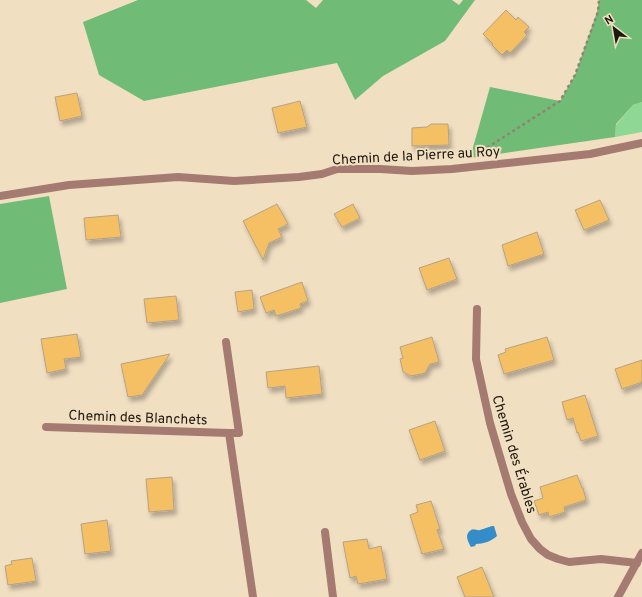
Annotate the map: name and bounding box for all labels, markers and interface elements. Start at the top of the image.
north arrow [594,8,634,48]
text: N [602,12,616,28]
street label: Chemin de la Pierre au Roy [332,144,501,169]
street label: Chemin des Érables [487,393,541,516]
street label: Chemin des Blanchets [68,408,208,429]

